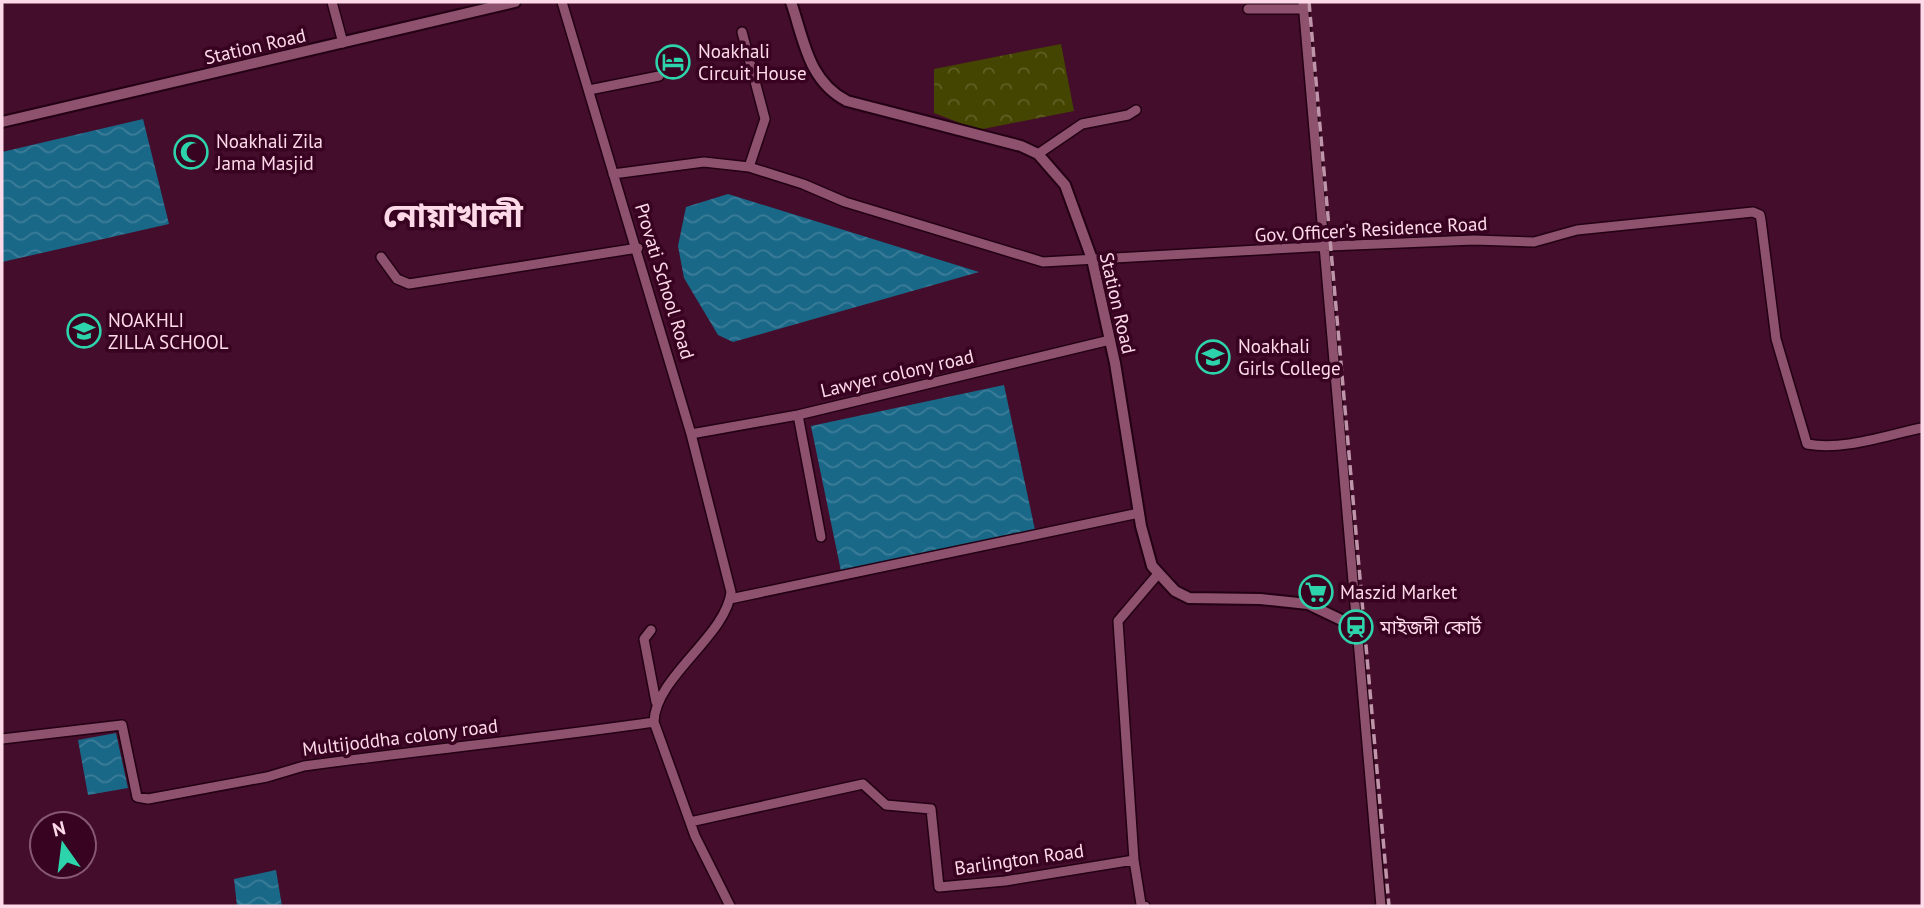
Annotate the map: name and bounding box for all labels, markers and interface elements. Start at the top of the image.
street label: Station Road [202,23,308,69]
place label: Noakhali Circuit House [698,39,807,85]
hotel icon: Noakhali Circuit House [654,43,692,81]
place label: Noakhali Zila Jama Masjid [215,129,323,175]
mosque icon: Noakhali Zila Jama Masjid [172,133,210,171]
district label: নোয়াখালী [383,193,524,236]
street label: Provati School Road [630,200,700,362]
street label: Gov. Officer's Residence Road [1254,211,1488,247]
street label: Station Road [1095,250,1141,356]
place label: NOAKHLI ZILLA SCHOOL [108,308,229,354]
school or university icon: NOAKHLI ZILLA SCHOOL [65,312,103,350]
place label: Noakhali Girls College [1238,334,1341,380]
school or university icon: Noakhali Girls College [1194,338,1232,376]
street label: Lawyer colony road [818,344,976,402]
supermarket icon: Maszid Market [1297,573,1335,611]
place label: Maszid Market [1340,580,1458,604]
station icon: মাইজদী কোর্ট [1337,608,1375,646]
place label: মাইজদী কোর্ট [1379,615,1482,639]
street label: Multijoddha colony road [301,713,499,761]
north arrow [28,810,98,880]
text: N [50,815,68,842]
street label: Barlington Road [953,838,1085,880]

